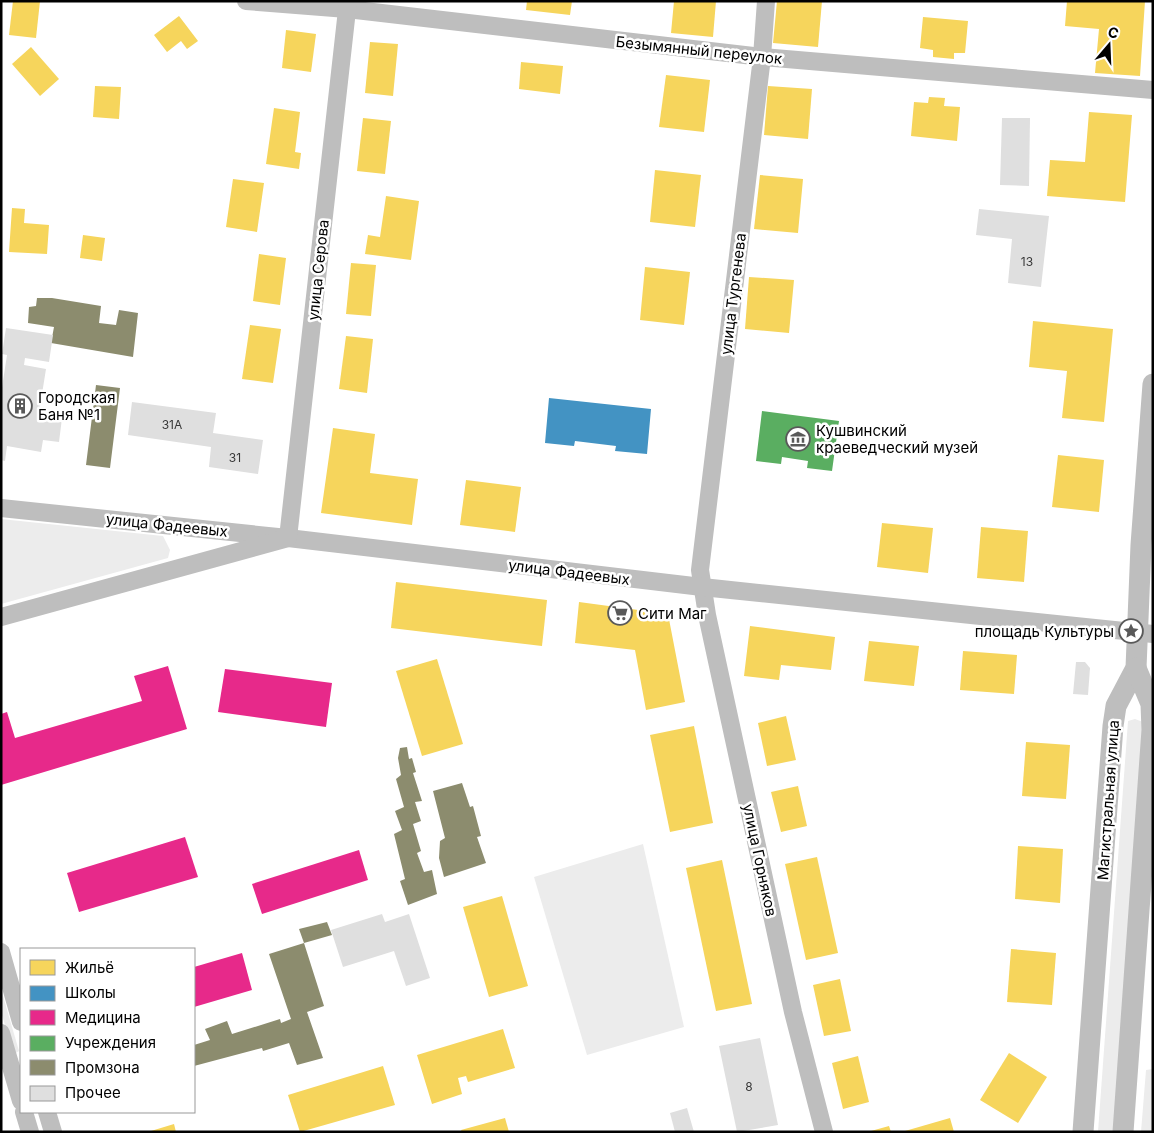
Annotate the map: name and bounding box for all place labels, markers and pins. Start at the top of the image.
place label: Городская Баня №1 [38,388,116,424]
building icon: Городская Баня №1 [7,393,33,419]
place label: Кушвинский краеведческий музей [816,421,978,457]
museum icon: Кушвинский краеведческий музей [785,426,811,452]
supermarket icon: Сити Маг [607,600,633,626]
place label: Сити Маг [638,604,707,623]
place icon: площадь Культуры [1118,618,1144,644]
place label: площадь Культуры [975,622,1114,641]

